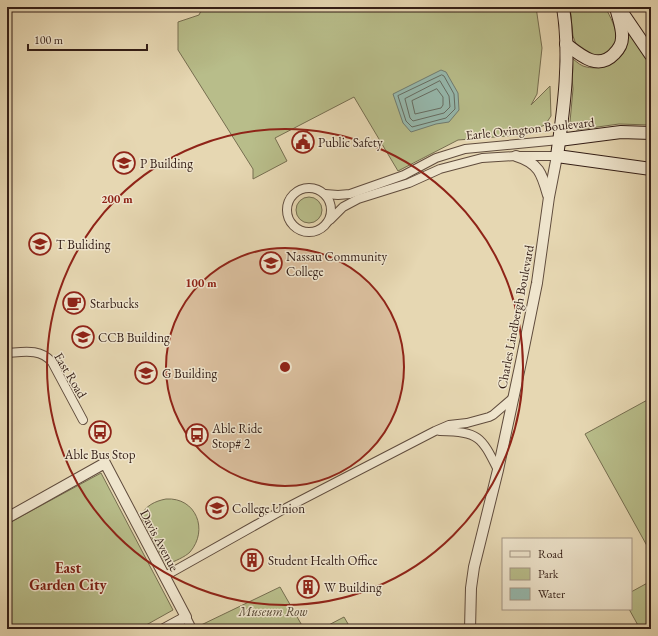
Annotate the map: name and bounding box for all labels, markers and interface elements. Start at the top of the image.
scale bar [28,26,147,52]
text: 100 m [34,32,64,48]
street label: Earle Ovington Boulevard [465,113,596,144]
public building icon: Public Safety [290,129,316,155]
place label: Public Safety [318,134,383,151]
school or university icon: P Building [111,150,137,176]
place label: P Building [140,155,193,172]
text: 200 m [101,191,133,207]
school or university icon: T Buliding [27,231,53,257]
place label: T Buliding [56,236,111,253]
street label: Charles Lindbergh Boulevard [493,243,538,391]
place label: Nassau Community College [286,248,387,280]
school or university icon: Nassau Community College [258,250,284,276]
text: 100 m [185,275,217,291]
cafe icon: Starbucks [61,290,87,316]
place label: Starbucks [90,295,139,312]
school or university icon: CCB Building [70,324,96,350]
place label: CCB Building [98,329,170,346]
street label: East Road [50,349,91,402]
school or university icon: G Building [133,360,159,386]
centre of rings [278,360,292,374]
place label: G Building [162,365,217,382]
bus stop icon: Able Bus Stop [87,419,113,445]
place label: Able Ride Stop# 2 [211,420,262,452]
bus stop icon: Able Ride Stop# 2 [184,422,210,448]
place label: Able Bus Stop [64,446,136,463]
school or university icon: College Union [204,495,230,521]
place label: College Union [232,500,305,517]
street label: Davis Avenue [136,506,183,574]
legend [502,538,632,610]
text: Road [538,546,564,562]
building icon: Student Health Office [239,547,265,573]
place label: Student Health Office [268,552,378,569]
district label: East Garden City [29,558,108,594]
text: Park [538,566,559,582]
building icon: W Building [295,574,321,600]
place label: W Building [324,579,382,596]
text: Water [538,586,565,602]
park label: Museum Row [238,603,307,620]

